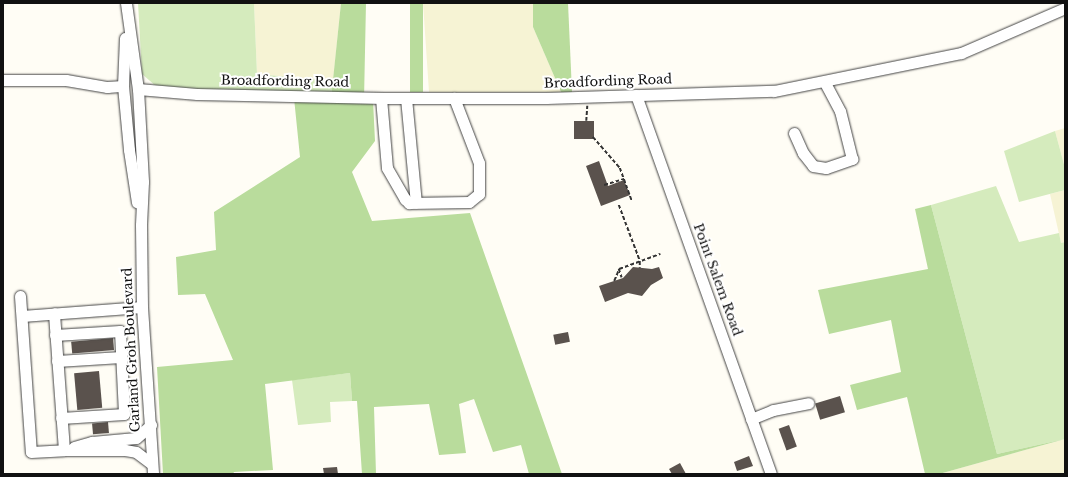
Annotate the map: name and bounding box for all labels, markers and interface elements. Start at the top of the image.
street label: Broadfording Road [543,72,673,92]
street label: Broadfording Road [221,73,349,91]
street label: Point Salem Road [689,222,745,338]
street label: Garland Groh Boulevard [120,267,144,433]

